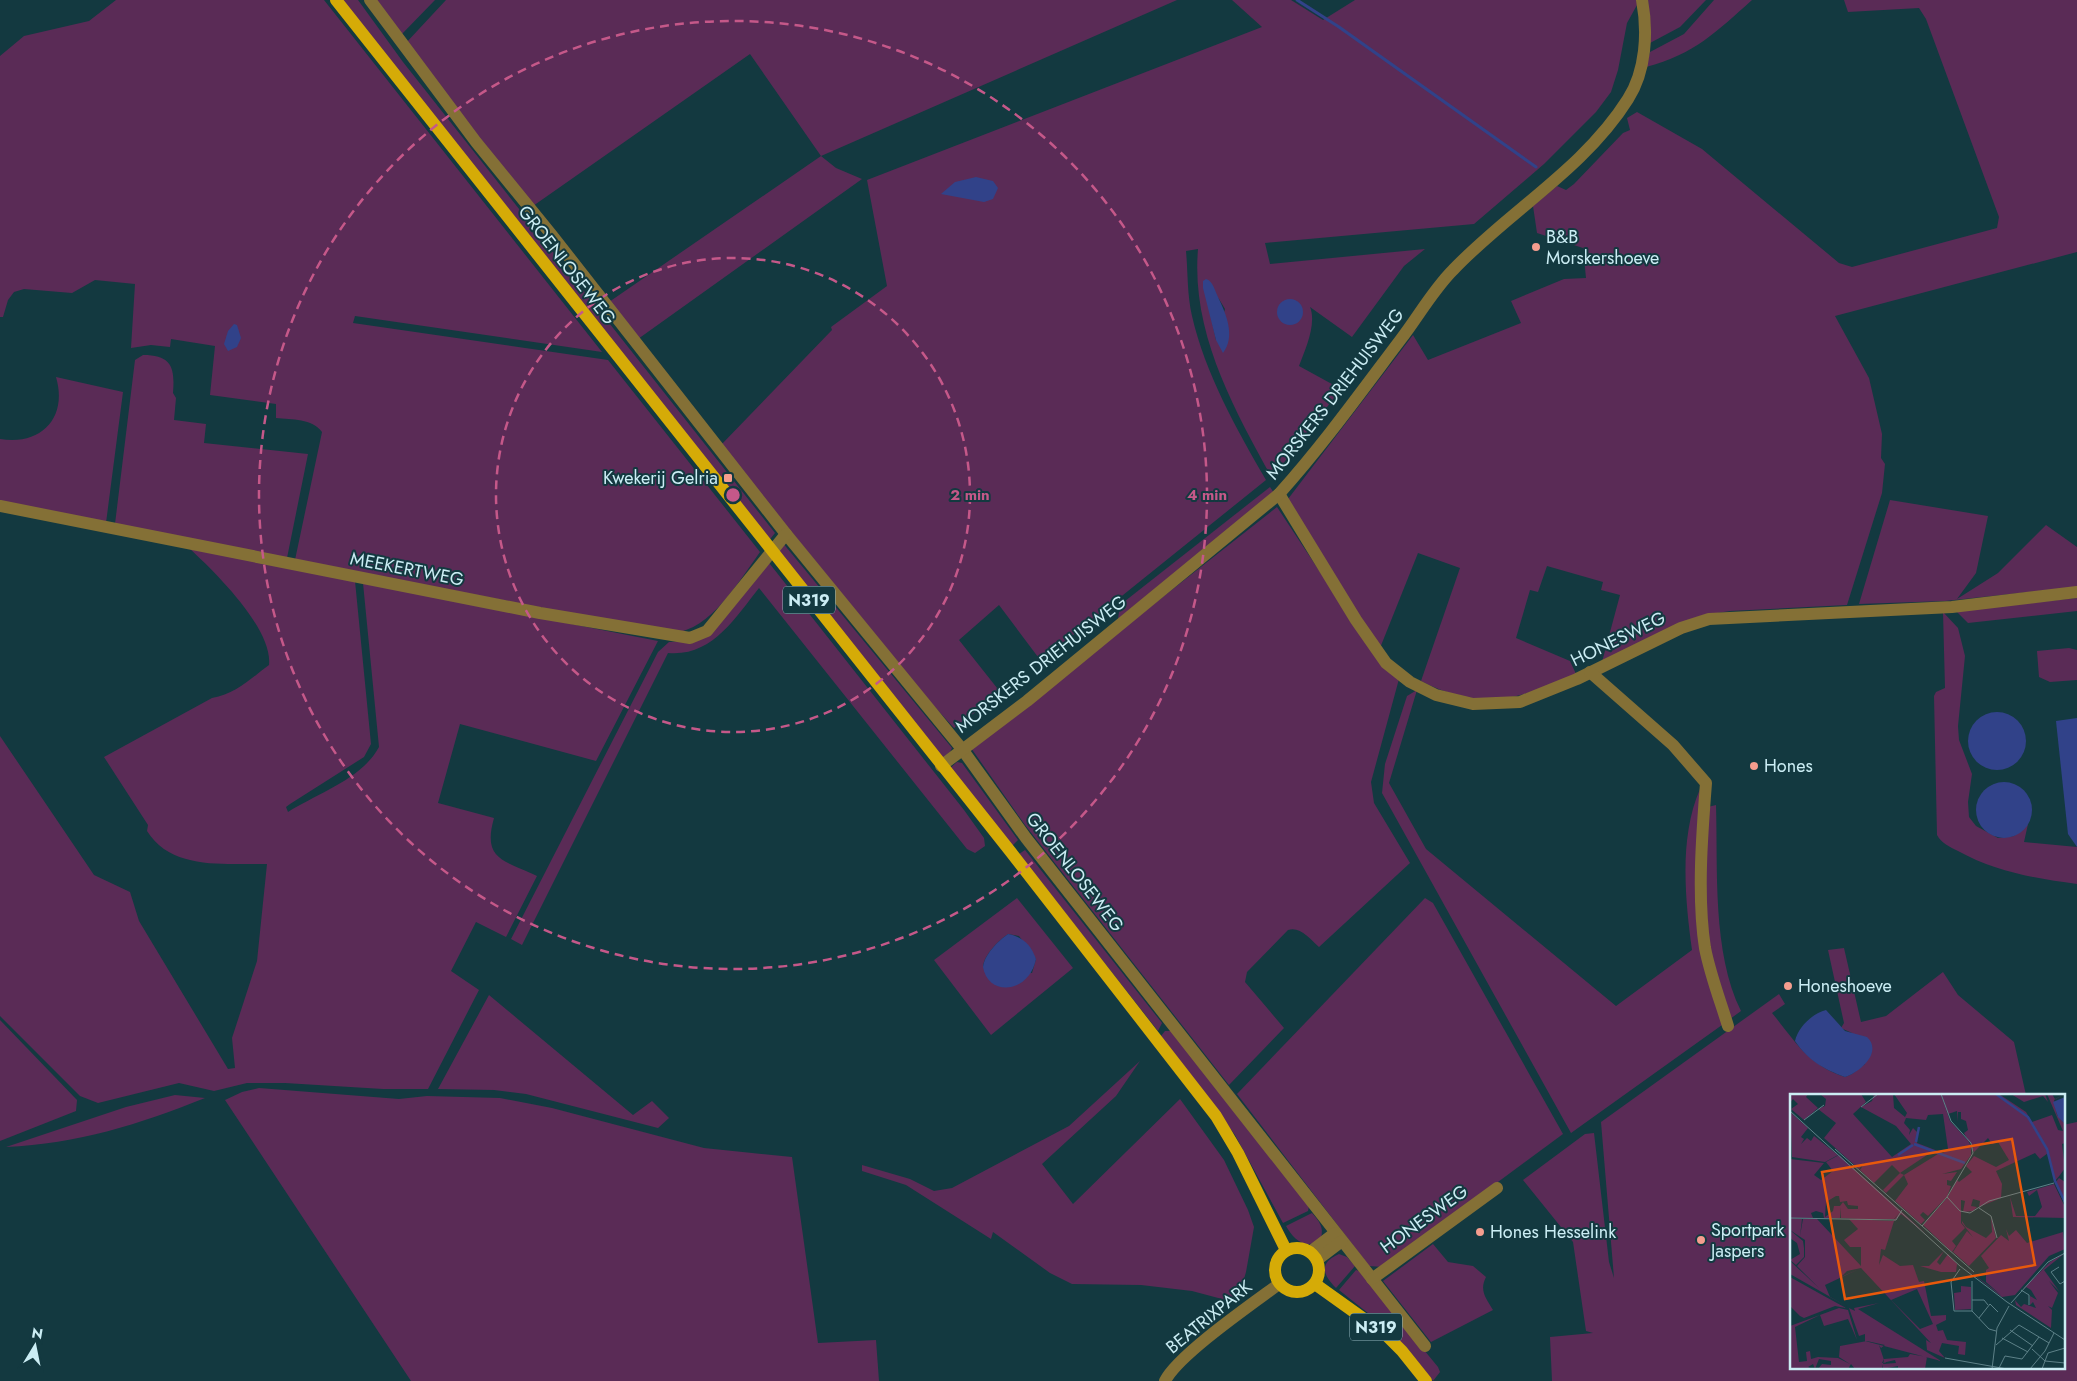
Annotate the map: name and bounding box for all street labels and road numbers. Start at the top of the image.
street label: GROENLOSEWEG [512,200,622,330]
street label: MORSKERS DRIEHUISWEG [1260,303,1410,485]
street label: MEEKERTWEG [348,545,466,593]
road number: N319 [783,586,835,614]
street label: MORSKERS DRIEHUISWEG [950,589,1132,739]
street label: HONESWEG [1566,605,1670,673]
street label: GROENLOSEWEG [1020,807,1130,937]
street label: HONESWEG [1375,1178,1473,1260]
street label: BEATRIXPARK [1160,1274,1258,1360]
road number: N319 [1350,1314,1402,1340]

